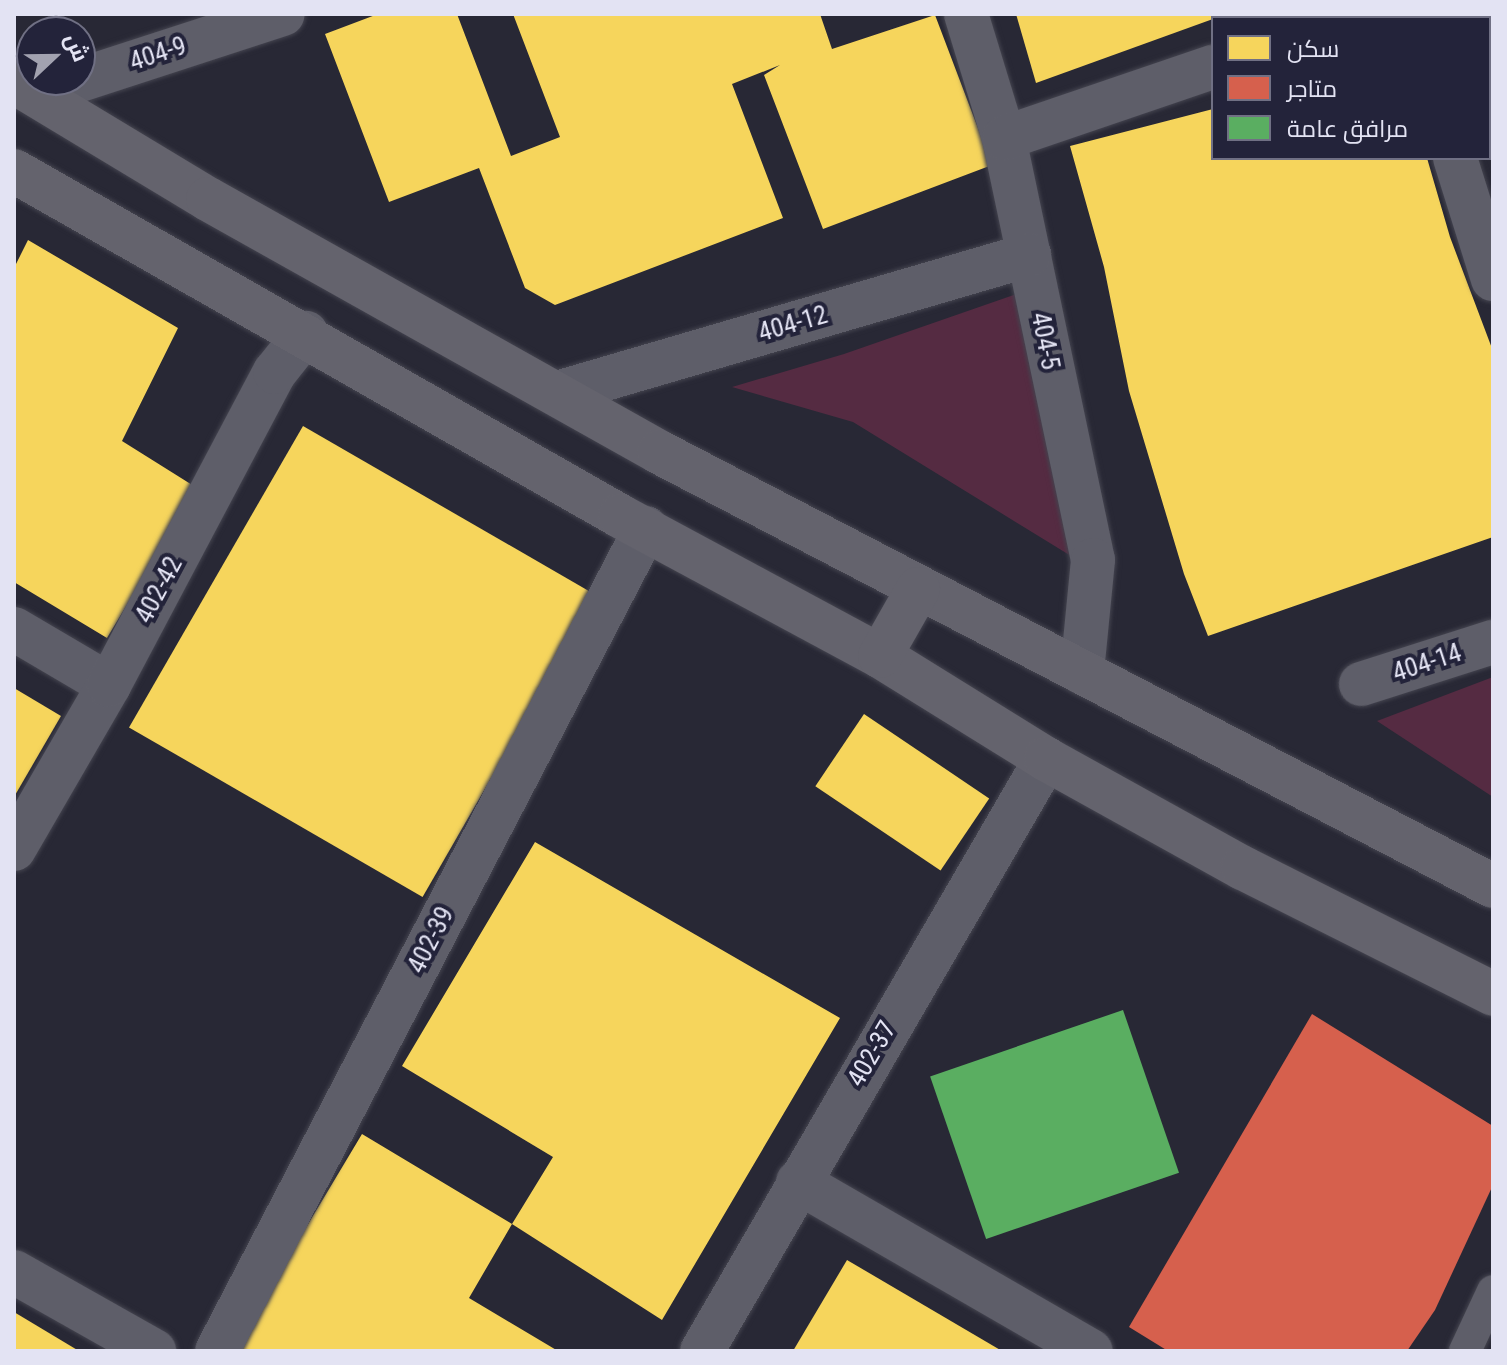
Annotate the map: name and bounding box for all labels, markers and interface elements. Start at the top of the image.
north arrow [16,16,96,96]
legend [1211,16,1491,160]
text: ش [60,30,94,65]
street label: 404-9 [126,30,190,78]
text: سكن [1287,35,1339,63]
text: متاجر [1287,75,1337,103]
text: مرافق عامة [1287,115,1408,143]
street label: 404-12 [755,299,831,349]
street label: 404-5 [1024,310,1066,372]
street label: 402-42 [129,551,189,629]
street label: 404-14 [1389,637,1465,689]
street label: 402-39 [401,901,461,979]
street label: 402-37 [841,1016,903,1092]

